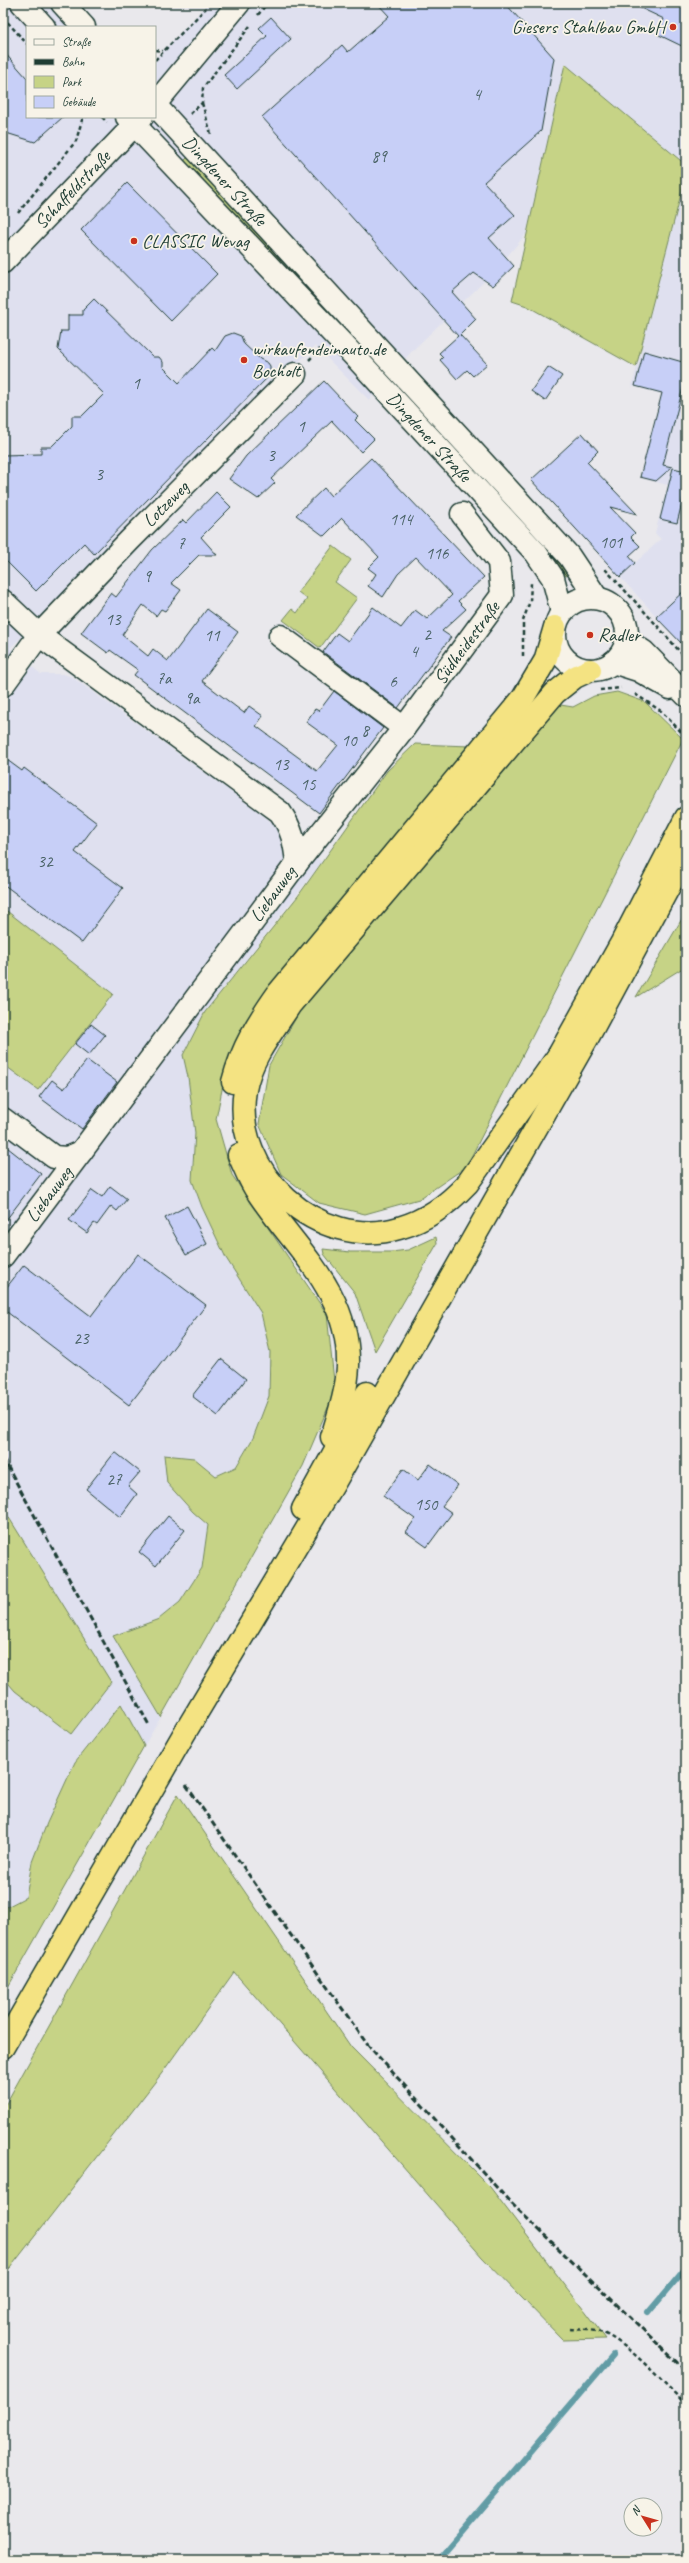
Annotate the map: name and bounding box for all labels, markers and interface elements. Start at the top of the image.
place label: Giesers Stahlbau GmbH [512,15,668,39]
marker: Giesers Stahlbau GmbH [668,22,678,32]
legend [26,26,156,118]
text: Straße [62,34,91,50]
text: Bahn [62,54,85,70]
text: Park [62,74,83,90]
house number: 4 [473,84,483,105]
text: Gebäude [62,94,96,110]
street label: Dingdener Straße [177,131,273,232]
street label: Schaffeldstraße [29,144,117,234]
house number: 89 [371,146,388,167]
place label: CLASSIC Wevag [142,229,250,253]
marker: CLASSIC Wevag [129,236,139,246]
place label: wirkaufendeinauto.de Bocholt [252,337,388,383]
marker: wirkaufendeinauto.de Bocholt [239,355,249,365]
house number: 1 [132,373,141,394]
street label: Dingdener Straße [381,387,478,488]
house number: 1 [297,416,306,437]
house number: 3 [267,445,276,466]
house number: 3 [95,464,104,485]
street label: Lotzeweg [138,475,195,532]
house number: 114 [390,509,415,530]
house number: 101 [600,532,624,553]
house number: 7 [177,533,186,554]
house number: 116 [426,543,450,564]
house number: 9 [143,566,152,587]
street label: Südheidestraße [428,595,506,689]
house number: 13 [105,609,122,630]
place label: Radler [598,623,642,647]
house number: 2 [423,624,432,645]
house number: 11 [204,625,221,646]
marker: Radler [585,630,595,640]
house number: 4 [410,641,420,662]
house number: 7a [156,668,173,689]
house number: 6 [389,671,398,692]
house number: 9a [184,688,201,709]
house number: 8 [361,720,371,741]
house number: 10 [341,730,358,751]
house number: 13 [273,754,290,775]
house number: 15 [300,774,317,795]
house number: 32 [37,851,54,872]
street label: Liebauweg [245,860,302,927]
street label: Liebauweg [20,1161,79,1227]
house number: 23 [73,1328,90,1349]
house number: 27 [106,1469,123,1490]
house number: 150 [415,1494,439,1515]
north arrow [623,2497,663,2537]
text: N [627,2502,644,2518]

